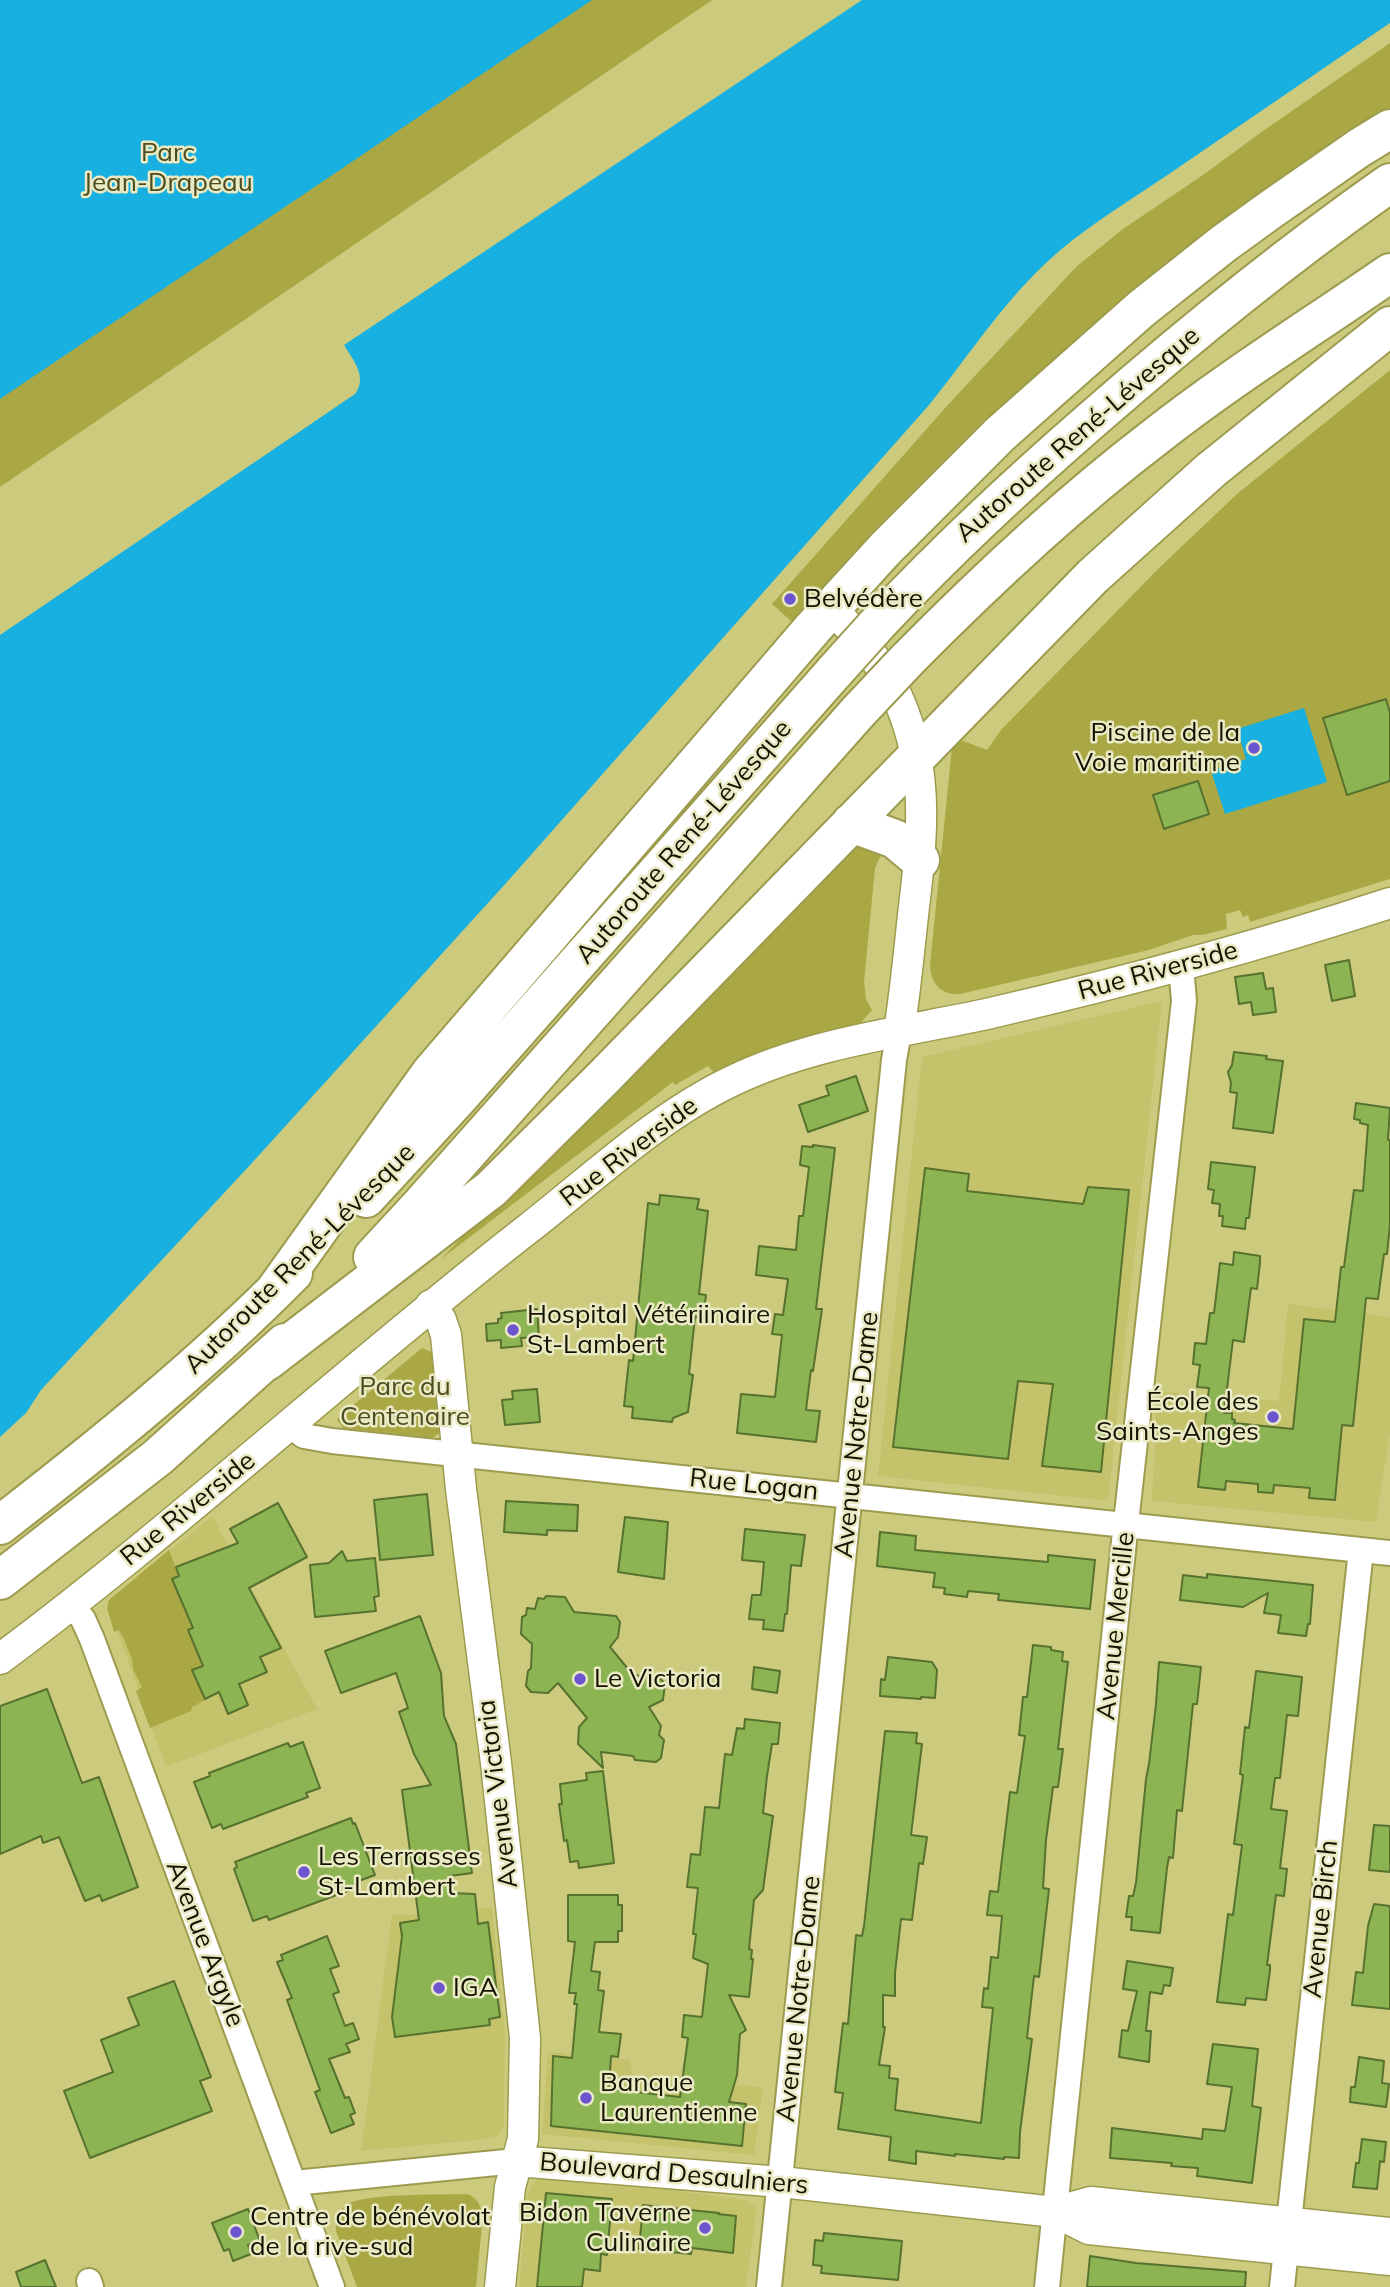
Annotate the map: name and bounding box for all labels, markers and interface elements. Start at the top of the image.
park label: Parc Jean-Drapeau [83,137,253,198]
street label: Autoroute René-Lévesque [950,321,1206,549]
place label: Belvédère [804,583,923,615]
marker: Belvédère [782,591,798,607]
street label: Autoroute René-Lévesque [570,714,798,970]
place label: Piscine de la Voie maritime [1075,717,1240,778]
marker: Piscine de la Voie maritime [1246,740,1262,756]
street label: Rue Riverside [1075,935,1241,1007]
street label: Rue Riverside [554,1090,704,1214]
street label: Autoroute René-Lévesque [178,1137,422,1381]
place label: Hospital Vétériinaire St-Lambert [527,1299,770,1360]
street label: Avenue Notre-Dame [829,1310,885,1560]
marker: Hospital Vétériinaire St-Lambert [505,1322,521,1338]
park label: Parc du Centenaire [340,1371,470,1432]
place label: École des Saints-Anges [1096,1386,1259,1448]
marker: École des Saints-Anges [1265,1409,1281,1425]
street label: Rue Riverside [114,1445,262,1573]
street label: Rue Logan [688,1463,820,1507]
street label: Avenue Mercille [1091,1531,1141,1721]
place label: Le Victoria [594,1663,721,1695]
marker: Le Victoria [572,1671,588,1687]
street label: Avenue Victoria [471,1698,525,1890]
street label: Avenue Birch [1297,1839,1345,1999]
place label: Les Terrasses St-Lambert [318,1841,481,1902]
street label: Avenue Argyle [159,1856,251,2032]
marker: Les Terrasses St-Lambert [296,1864,312,1880]
street label: Avenue Notre-Dame [771,1874,827,2124]
place label: IGA [453,1972,498,2004]
marker: IGA [431,1980,447,1996]
place label: Banque Laurentienne [600,2067,757,2128]
marker: Banque Laurentienne [578,2090,594,2106]
street label: Boulevard Desaulniers [538,2147,810,2201]
place label: Bidon Taverne Culinaire [519,2197,691,2258]
place label: Centre de bénévolat de la rive-sud [250,2201,490,2262]
marker: Bidon Taverne Culinaire [697,2220,713,2236]
marker: Centre de bénévolat de la rive-sud [228,2224,244,2240]

